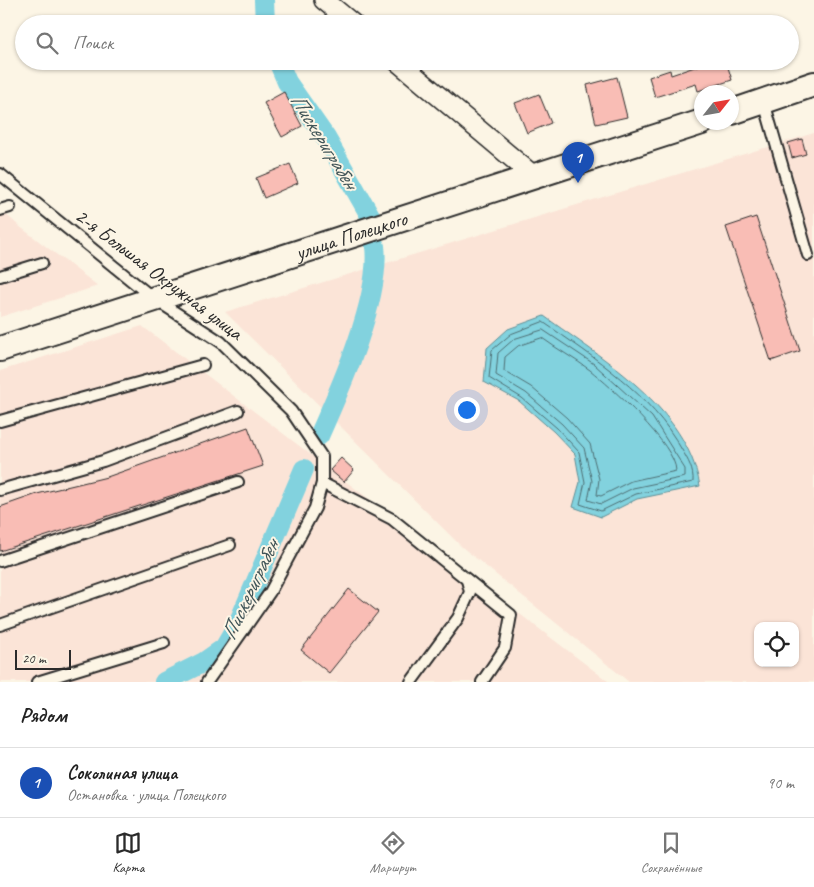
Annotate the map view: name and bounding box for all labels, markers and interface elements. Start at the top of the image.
search box [15,15,799,70]
icon: search [33,29,61,57]
text: Поиск [73,31,113,55]
north arrow [694,85,739,130]
water label: Пискериграбен [284,88,366,196]
pin: 1 [562,142,594,183]
street label: 2-я Большая Окружная улица [70,202,250,347]
street label: улица Полецкого [290,205,412,266]
your location [454,397,480,423]
water label: Пискериграбен [215,533,287,645]
map controls [754,622,799,667]
button: locate [754,622,799,667]
scale bar [15,647,71,670]
text: 20 m [22,650,46,667]
text: Рядом [20,702,67,728]
text: Соколиная улица [67,761,177,785]
text: 1 [32,773,40,793]
text: 90 m [767,773,794,793]
text: Остановка · улица Полецкого [67,785,226,805]
tab: Карта [112,829,145,876]
tab: Маршрут [369,829,416,876]
tab: Сохранённые [641,829,701,876]

